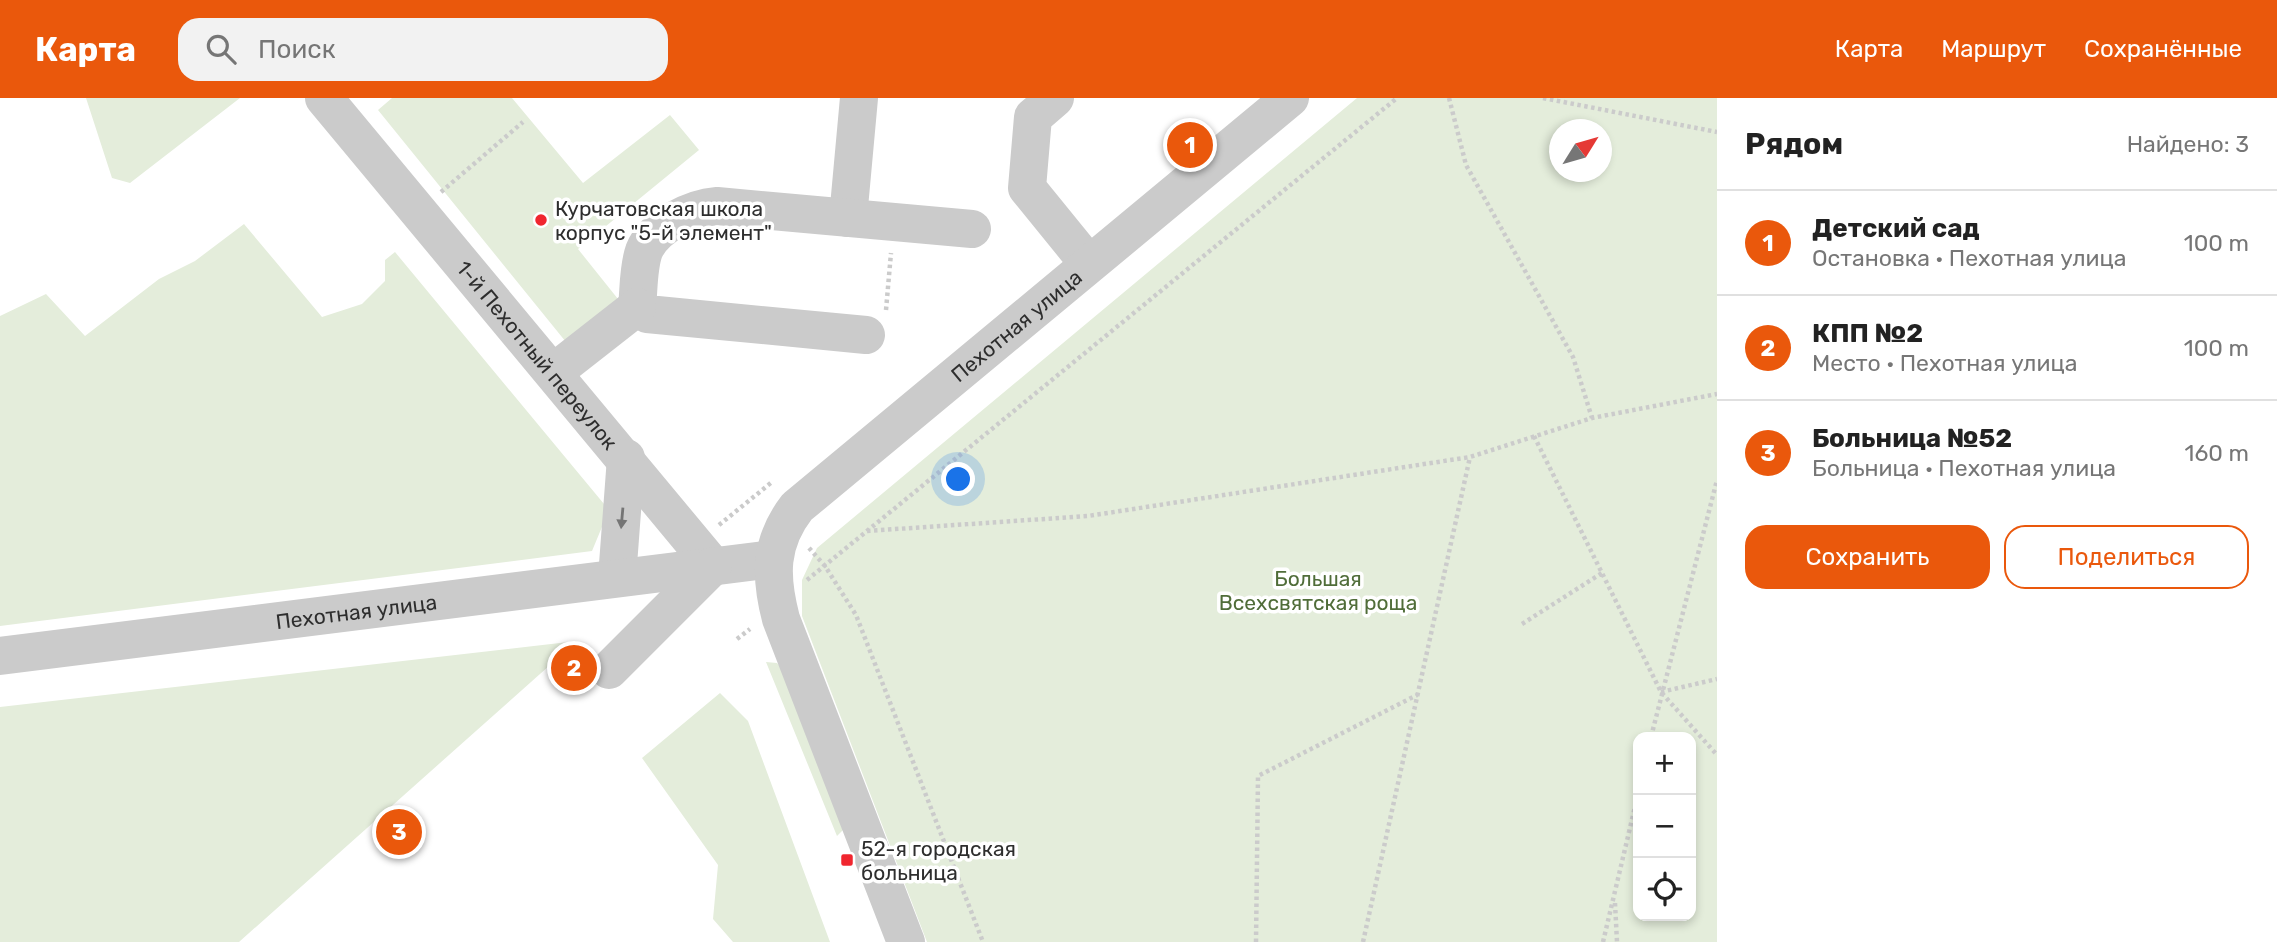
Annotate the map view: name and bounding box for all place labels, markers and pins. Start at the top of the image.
pin: 1 [1167,119,1213,171]
place label: Курчатовская школа корпус "5-й элемент" [555,196,772,245]
marker: Курчатовская школа корпус "5-й элемент" [533,212,549,228]
pin: 2 [551,642,597,694]
pin: 3 [376,806,422,858]
place label: 52-я городская больница [861,836,1016,885]
marker: 52-я городская больница [839,852,855,868]

